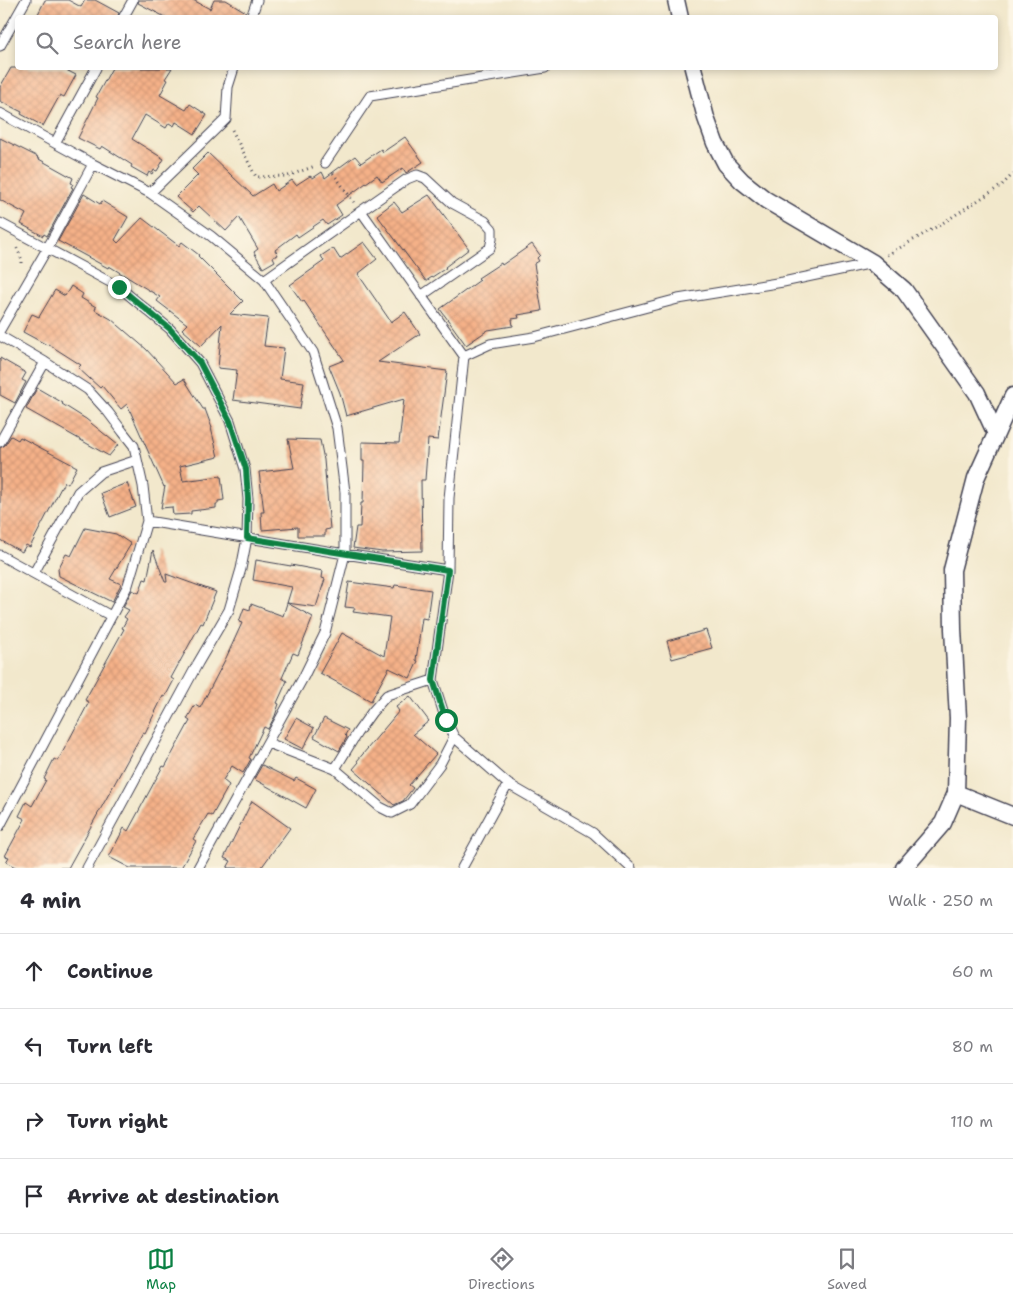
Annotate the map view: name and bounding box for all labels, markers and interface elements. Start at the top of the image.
search box [15,15,998,70]
icon: search [33,29,61,57]
text: Search here [73,30,182,55]
route end [108,276,131,299]
route start [435,709,458,732]
text: 4 min [20,887,81,915]
text: Walk · 250 m [888,890,993,911]
icon: ahead [20,957,48,985]
text: Continue [67,959,153,984]
text: 60 m [952,961,993,982]
icon: left [20,1032,48,1060]
text: Turn left [67,1034,153,1059]
text: 80 m [952,1036,993,1057]
icon: right [20,1107,48,1135]
text: Turn right [67,1109,168,1134]
text: 110 m [950,1111,993,1132]
icon: arrive [20,1182,48,1210]
text: Arrive at destination [67,1184,279,1209]
tab: Map [146,1245,176,1293]
tab: Directions [468,1245,535,1293]
tab: Saved [827,1245,867,1293]

